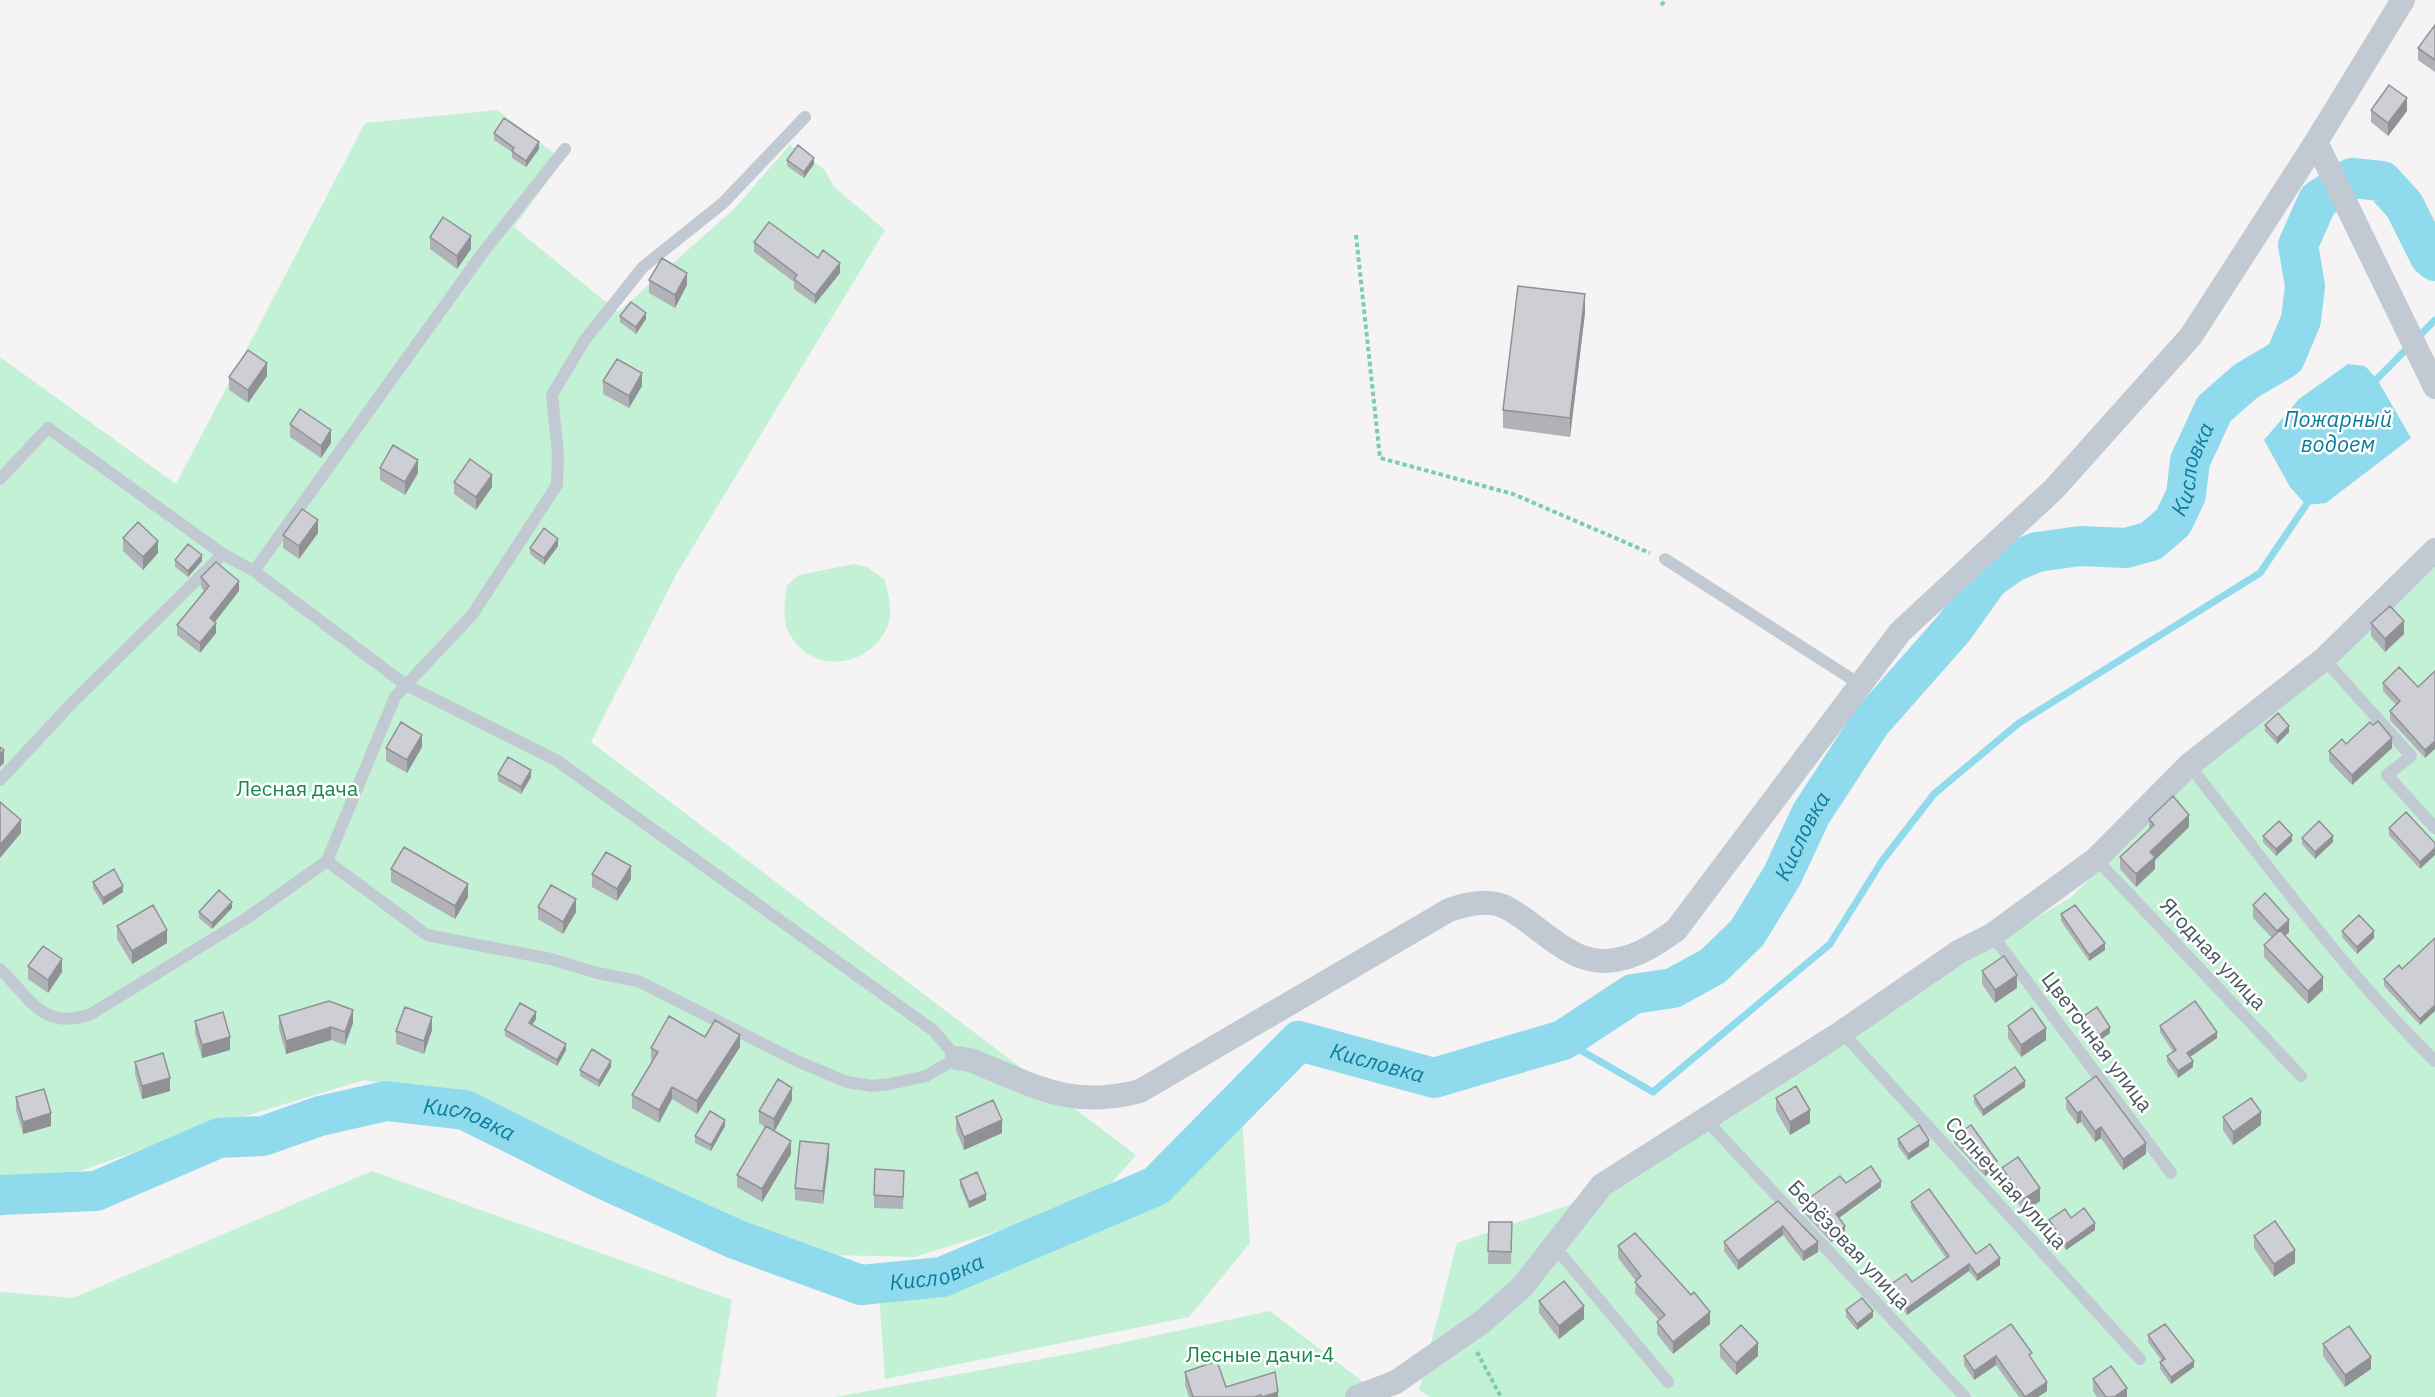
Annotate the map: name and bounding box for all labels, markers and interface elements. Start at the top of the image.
water label: Пожарный водоем [2284,404,2392,458]
water label: Кисловка [2163,417,2220,520]
park label: Лесная дача [236,774,358,802]
water label: Кисловка [1767,785,1836,885]
street label: Ягодная улица [2154,891,2273,1016]
street label: Цветочная улица [2036,966,2160,1117]
water label: Кисловка [1327,1035,1428,1089]
water label: Кисловка [422,1090,521,1147]
street label: Солнечная улица [1940,1110,2074,1255]
street label: Берёзовая улица [1782,1173,1917,1315]
water label: Кисловка [888,1246,988,1296]
park label: Лесные дачи-4 [1186,1340,1334,1368]

